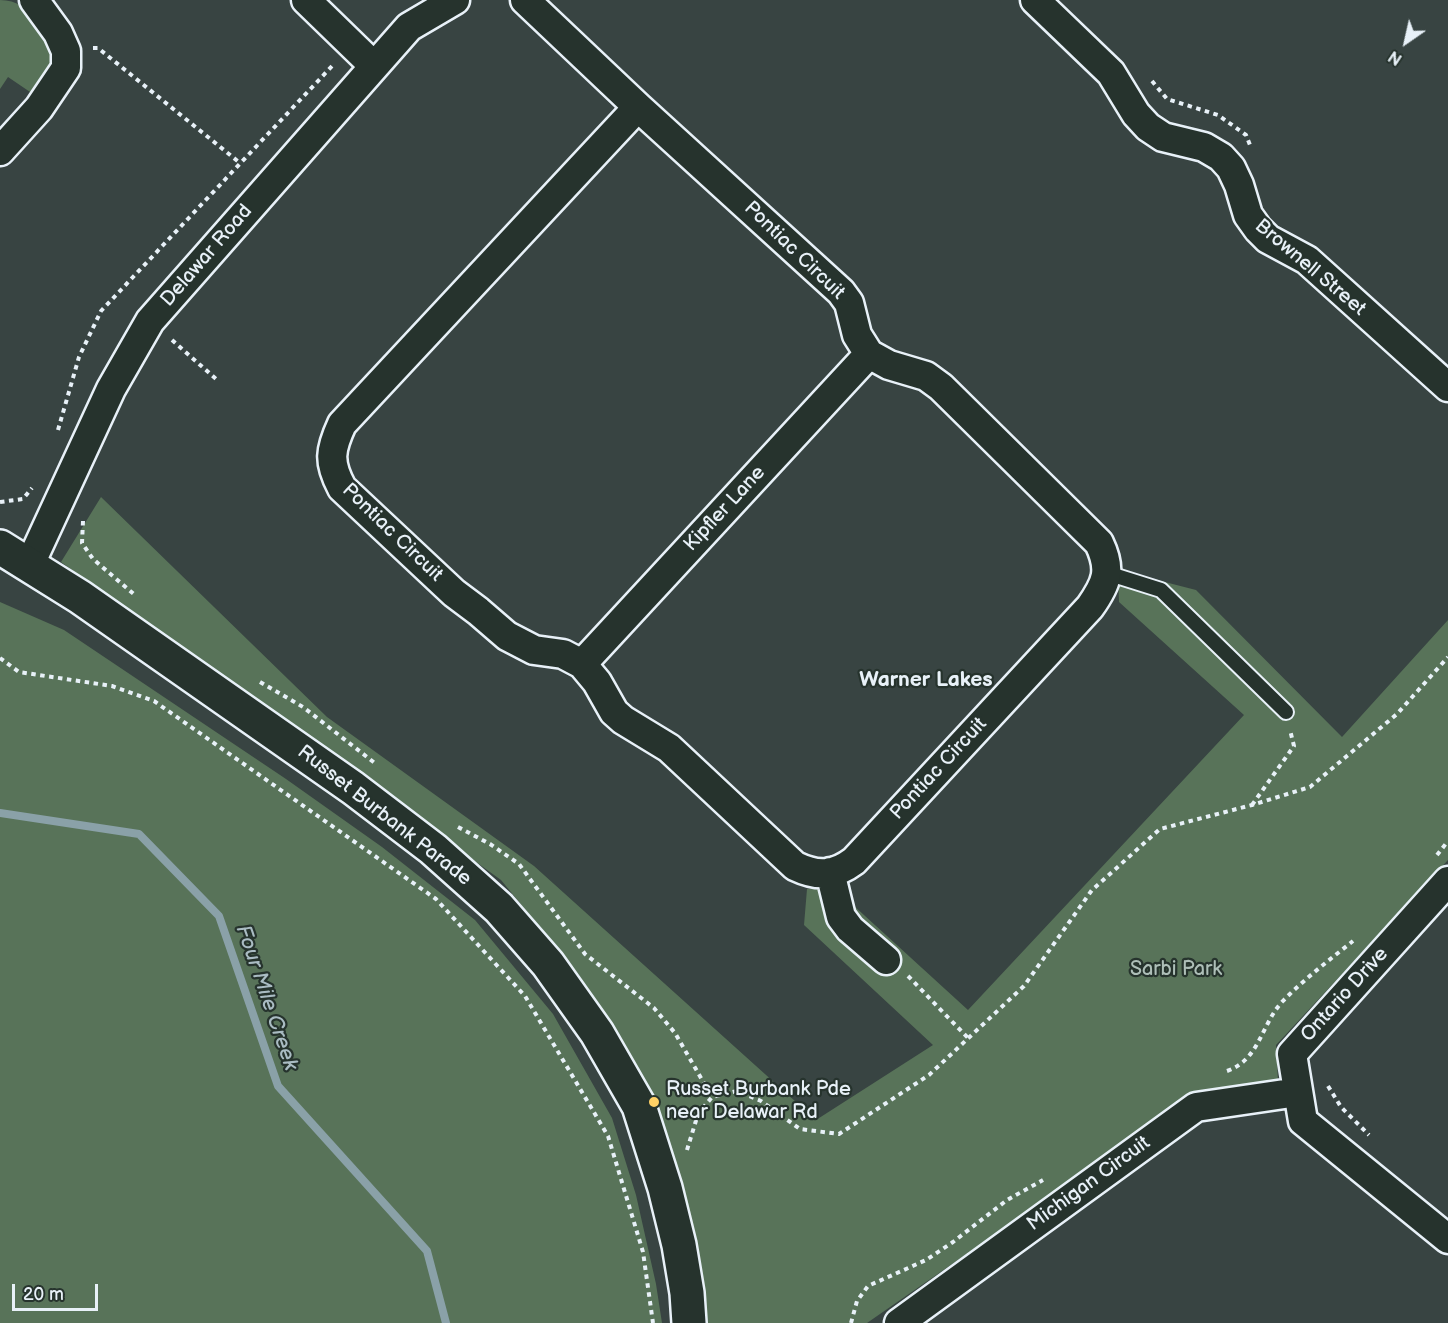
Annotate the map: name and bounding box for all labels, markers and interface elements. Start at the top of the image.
north arrow [1376,12,1436,72]
text: N [1385,46,1406,69]
street label: Pontiac Circuit [739,197,849,305]
street label: Delawar Road [156,200,258,312]
street label: Brownell Street [1250,215,1370,321]
street label: Kipfler Lane [679,461,771,557]
street label: Pontiac Circuit [337,479,447,587]
district label: Warner Lakes [859,668,993,694]
street label: Pontiac Circuit [886,713,992,825]
street label: Russet Burbank Parade [292,741,476,891]
water label: Four Mile Creek [229,922,303,1074]
street label: Ontario Drive [1296,943,1394,1047]
park label: Sarbi Park [1130,958,1222,982]
place label: Russet Burbank Pde near Delawar Rd [666,1078,851,1125]
marker: Russet Burbank Pde near Delawar Rd [647,1095,661,1109]
street label: Michigan Circuit [1023,1131,1155,1237]
scale bar [15,1272,100,1310]
text: 20 m [23,1284,64,1305]

